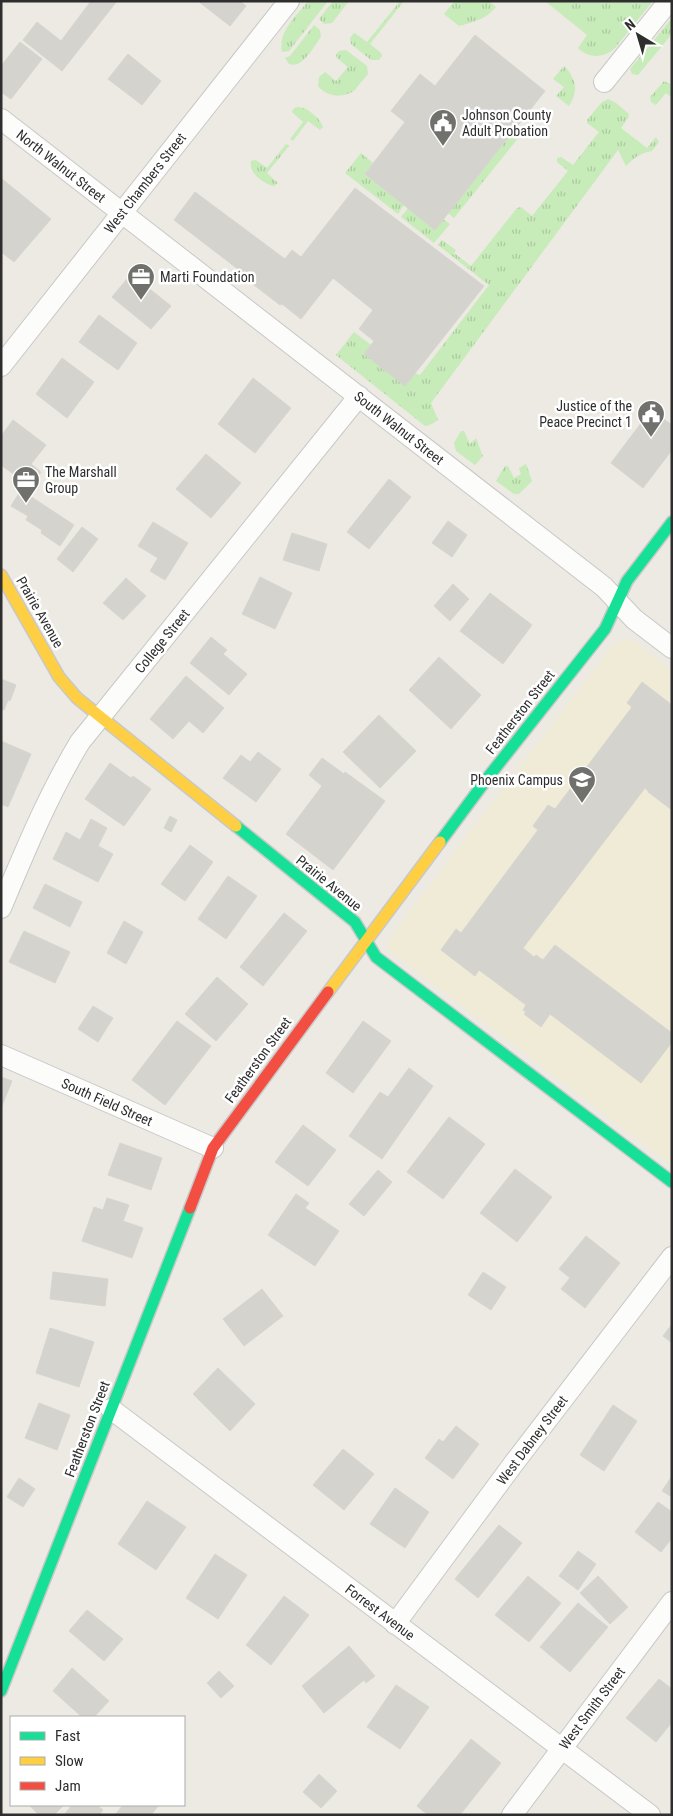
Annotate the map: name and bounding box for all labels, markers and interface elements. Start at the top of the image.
north arrow [613,10,663,60]
text: N [622,16,638,34]
place label: Johnson County Adult Probation [462,107,551,139]
public building icon: Johnson County Adult Probation [428,108,458,147]
street label: North Walnut Street [13,126,109,206]
street label: West Chambers Street [101,130,189,236]
office icon: Marti Foundation [126,262,156,301]
place label: Marti Foundation [160,269,254,285]
street label: South Walnut Street [351,388,447,468]
place label: Justice of the Peace Precinct 1 [539,398,632,430]
public building icon: Justice of the Peace Precinct 1 [636,399,666,438]
place label: The Marshall Group [45,464,117,496]
office icon: The Marshall Group [11,465,41,504]
street label: Prairie Avenue [13,574,67,651]
street label: College Street [131,606,193,676]
street label: Featherston Street [482,667,558,757]
school or university icon: Phoenix Campus [567,765,597,804]
place label: Phoenix Campus [470,772,563,788]
street label: Prairie Avenue [293,852,365,914]
street label: Featherston Street [222,1014,294,1106]
street label: South Field Street [59,1075,155,1129]
street label: Featherston Street [61,1379,113,1479]
street label: West Dabney Street [493,1392,571,1488]
street label: Forrest Avenue [342,1581,418,1644]
street label: West Smith Street [556,1664,628,1752]
legend [10,1716,185,1806]
text: Fast [55,1727,80,1745]
text: Slow [55,1752,84,1770]
text: Jam [55,1777,81,1795]

